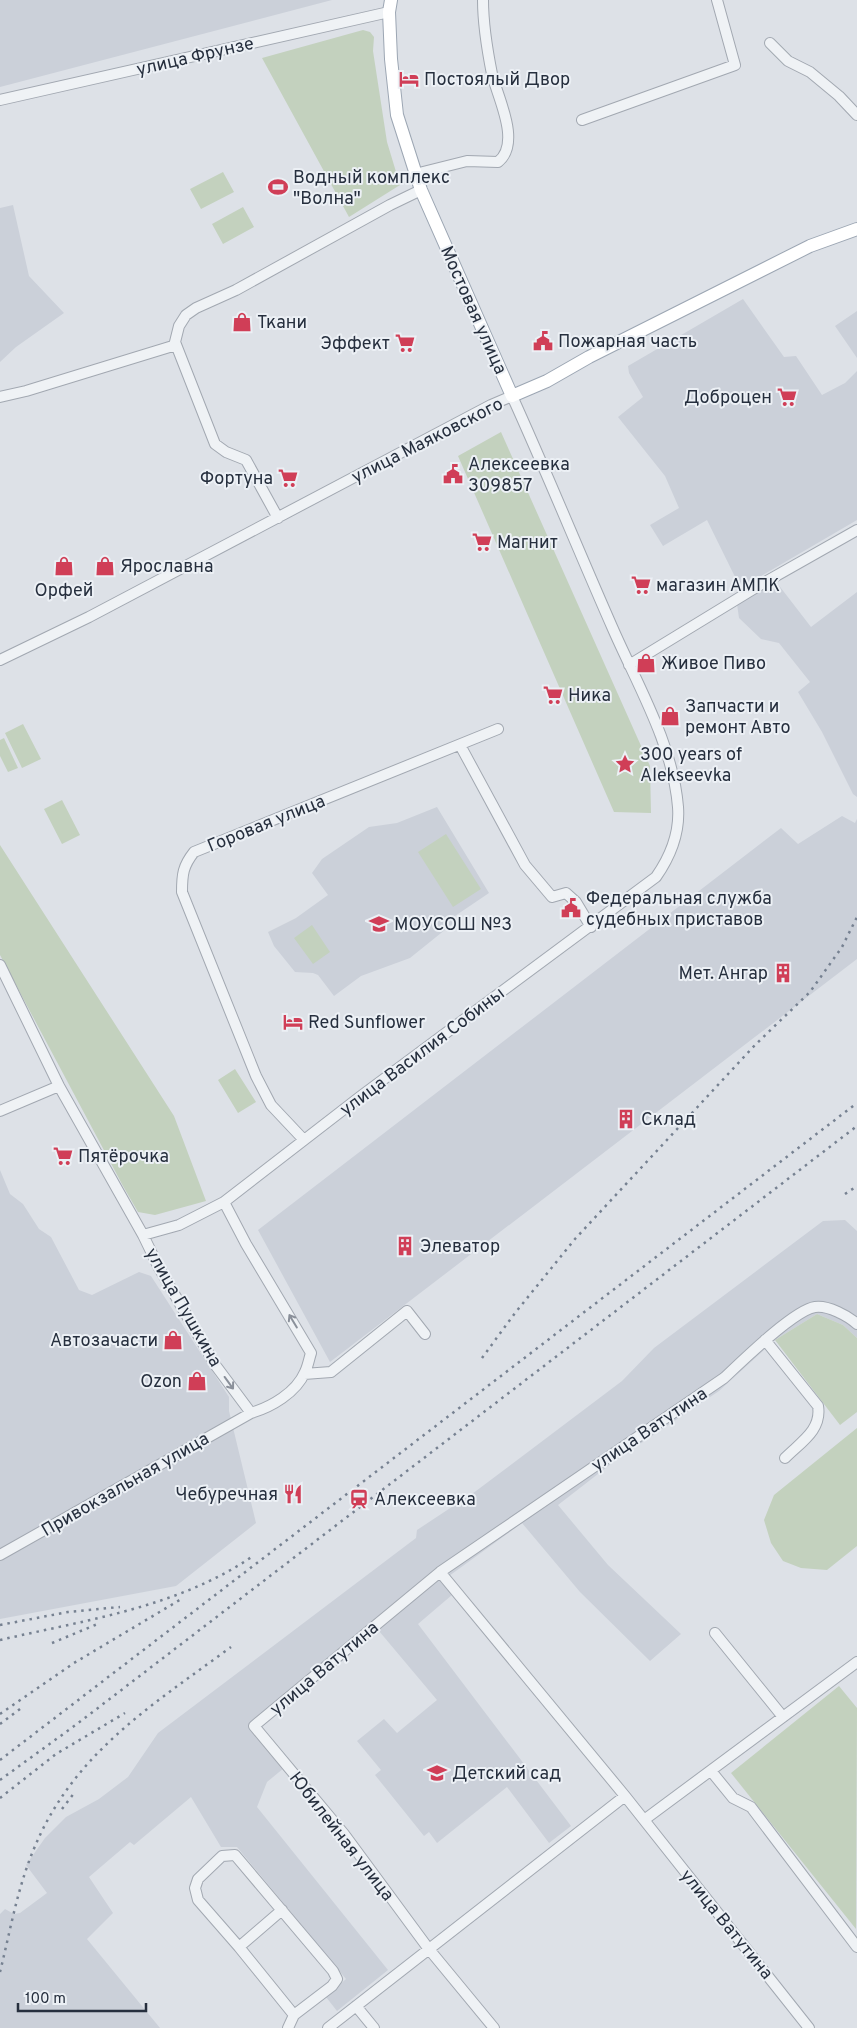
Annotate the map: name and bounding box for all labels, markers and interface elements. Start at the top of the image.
street label: улица Фрунзе [134,33,256,82]
hotel icon: Постоялый Двор [398,68,420,90]
place label: Постоялый Двор [424,69,570,92]
place label: Водный комплекс "Волна" [293,167,450,211]
sports icon: Водный комплекс "Волна" [267,176,289,198]
street label: Мостовая улица [434,243,511,378]
shop icon: Ткани [231,311,253,333]
place label: Ткани [257,312,307,335]
public building icon: Пожарная часть [532,330,554,352]
place label: Пожарная часть [558,331,697,354]
supermarket icon: Эффект [394,332,416,354]
place label: Эффект [321,333,390,356]
supermarket icon: Доброцен [776,386,798,408]
place label: Доброцен [684,387,772,410]
street label: улица Маяковского [348,393,507,490]
place label: Алексеевка 309857 [468,454,570,498]
public building icon: Алексеевка 309857 [442,463,464,485]
supermarket icon: Фортуна [277,467,299,489]
place label: Фортуна [200,468,273,491]
supermarket icon: Магнит [471,531,493,553]
place label: Магнит [497,532,558,555]
shop icon: Орфей [53,555,75,577]
shop icon: Ярославна [94,555,116,577]
place label: Ярославна [120,556,213,579]
supermarket icon: магазин АМПК [630,574,652,596]
place label: магазин АМПК [656,575,780,598]
place label: Орфей [35,580,93,603]
shop icon: Живое Пиво [635,652,657,674]
place label: Живое Пиво [661,653,766,676]
supermarket icon: Ника [542,684,564,706]
place label: Ника [568,685,611,708]
place label: Запчасти и ремонт Авто [685,696,791,740]
shop icon: Запчасти и ремонт Авто [659,705,681,727]
place label: 300 years of Alekseevka [640,744,742,788]
place icon: 300 years of Alekseevka [614,753,636,775]
street label: Горовая улица [204,790,329,858]
place label: Федеральная служба судебных приставов [586,888,772,932]
public building icon: Федеральная служба судебных приставов [560,897,582,919]
school or university icon: МОУСОШ №3 [368,913,390,935]
place label: МОУСОШ №3 [394,914,512,937]
building icon: Мет. Ангар [772,962,794,984]
place label: Мет. Ангар [678,963,768,986]
street label: улица Василия Собины [336,983,510,1122]
hotel icon: Red Sunflower [282,1011,304,1033]
place label: Red Sunflower [308,1012,425,1035]
building icon: Склад [615,1108,637,1130]
place label: Склад [641,1109,696,1132]
supermarket icon: Пятёрочка [52,1145,74,1167]
place label: Пятёрочка [78,1146,169,1169]
building icon: Элеватор [394,1235,416,1257]
place label: Элеватор [420,1236,500,1259]
street label: улица Пушкина [139,1244,226,1372]
one-way arrow [288,1315,298,1329]
shop icon: Автозачасти [162,1329,184,1351]
place label: Автозачасти [50,1330,158,1353]
shop icon: Ozon [186,1370,208,1392]
place label: Ozon [140,1371,182,1394]
one-way arrow [224,1376,234,1390]
street label: улица Ватутина [587,1383,712,1478]
street label: Привокзальная улица [38,1428,214,1543]
restaurant icon: Чебуречная [282,1483,304,1505]
place label: Чебуречная [175,1484,278,1507]
station icon: Алексеевка [348,1488,370,1510]
place label: Алексеевка [374,1489,476,1512]
street label: улица Ватутина [266,1617,384,1721]
school or university icon: Детский сад [426,1762,448,1784]
place label: Детский сад [452,1763,561,1786]
street label: Юбилейная улица [283,1768,398,1906]
street label: улица Ватутина [674,1865,777,1985]
scale bar [18,1980,145,2012]
text: 100 m [25,1990,66,2009]

